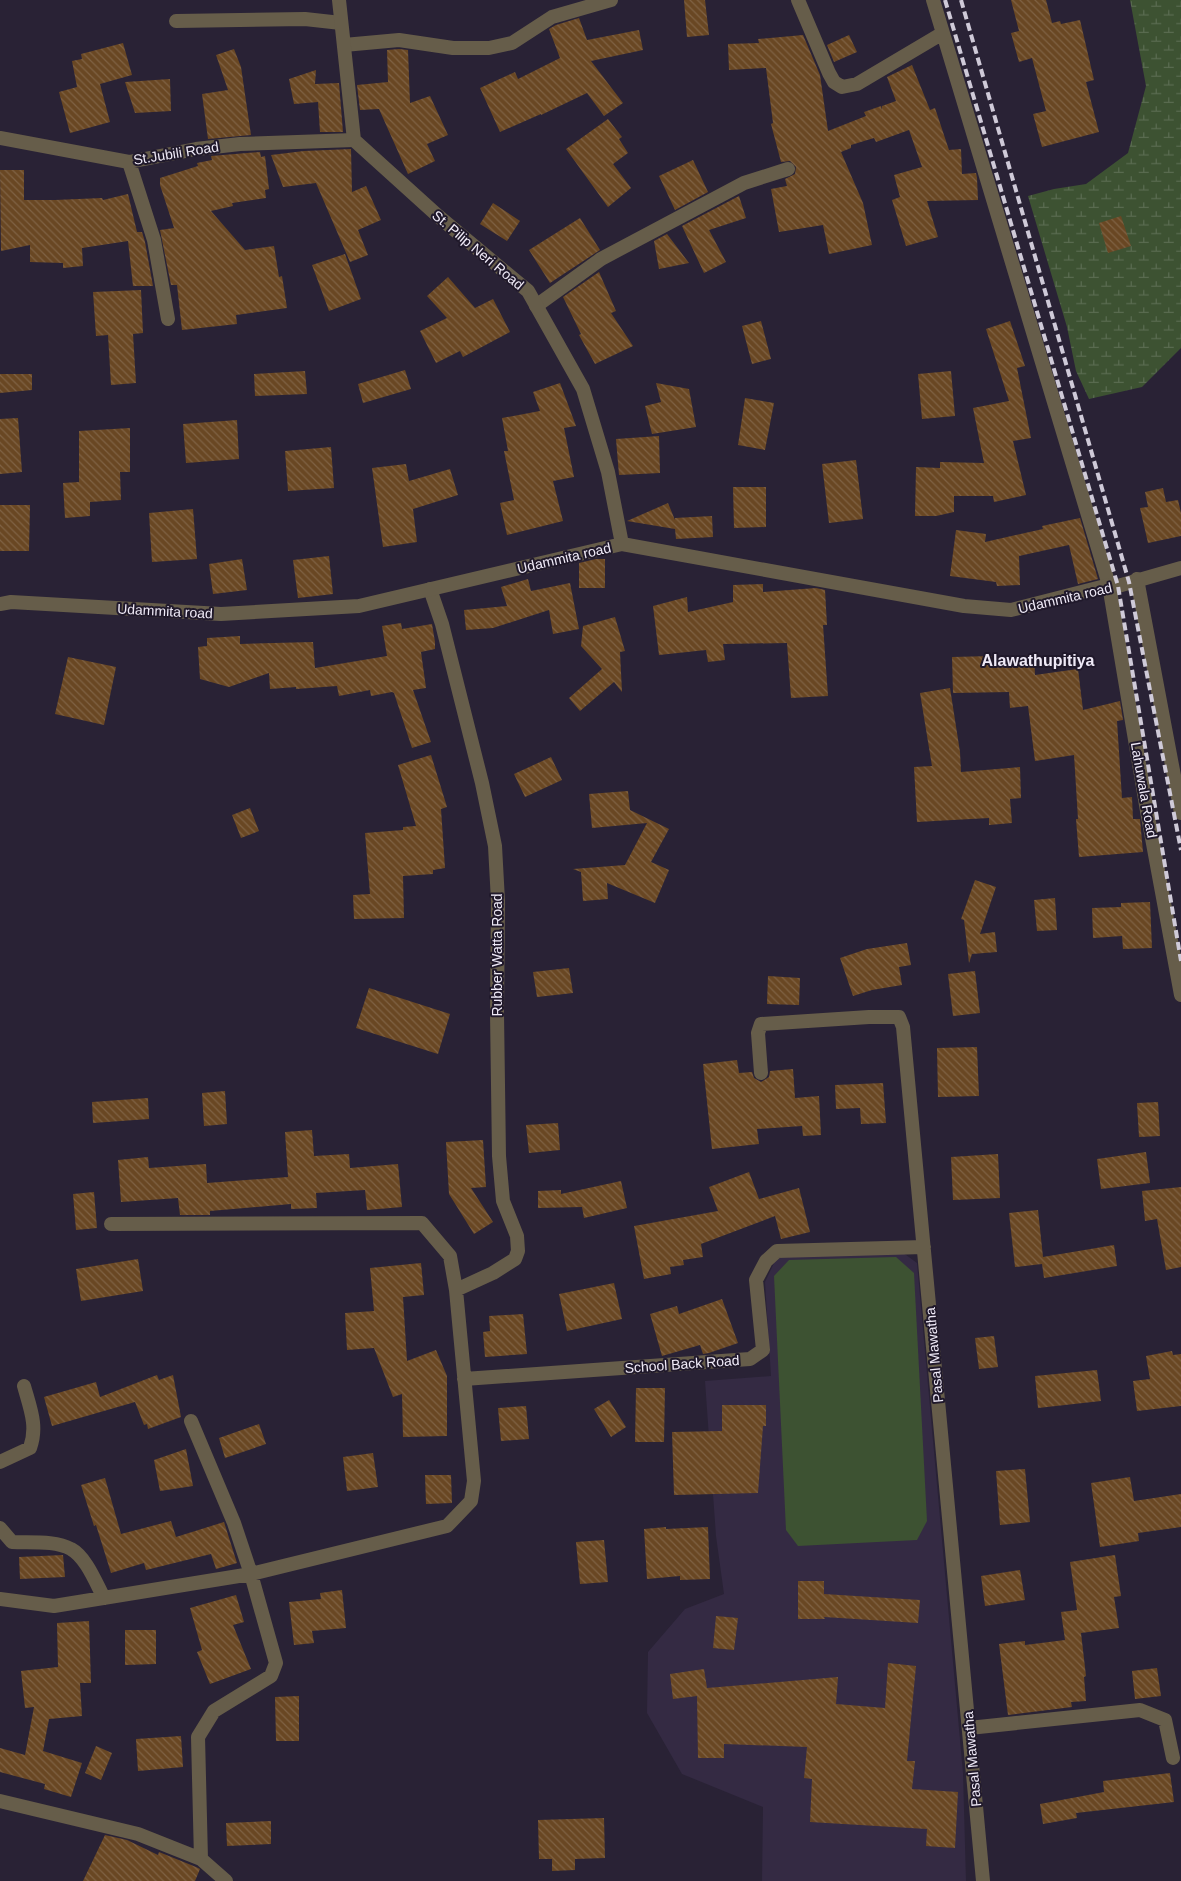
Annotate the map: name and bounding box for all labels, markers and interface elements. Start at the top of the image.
street label: St.Jubili Road [132,138,220,168]
street label: St. Pilip Neri Road [429,207,527,293]
street label: Udammita road [516,539,612,577]
street label: Udammita road [1017,579,1113,617]
street label: Udammita road [117,601,213,621]
district label: Alawathupitiya [982,652,1095,669]
street label: Lahuwala Road [1128,741,1160,839]
street label: Rubber Watta Road [489,893,505,1017]
street label: Pasal Mawatha [922,1306,946,1403]
street label: School Back Road [624,1352,740,1376]
street label: Pasal Mawatha [960,1710,984,1807]

